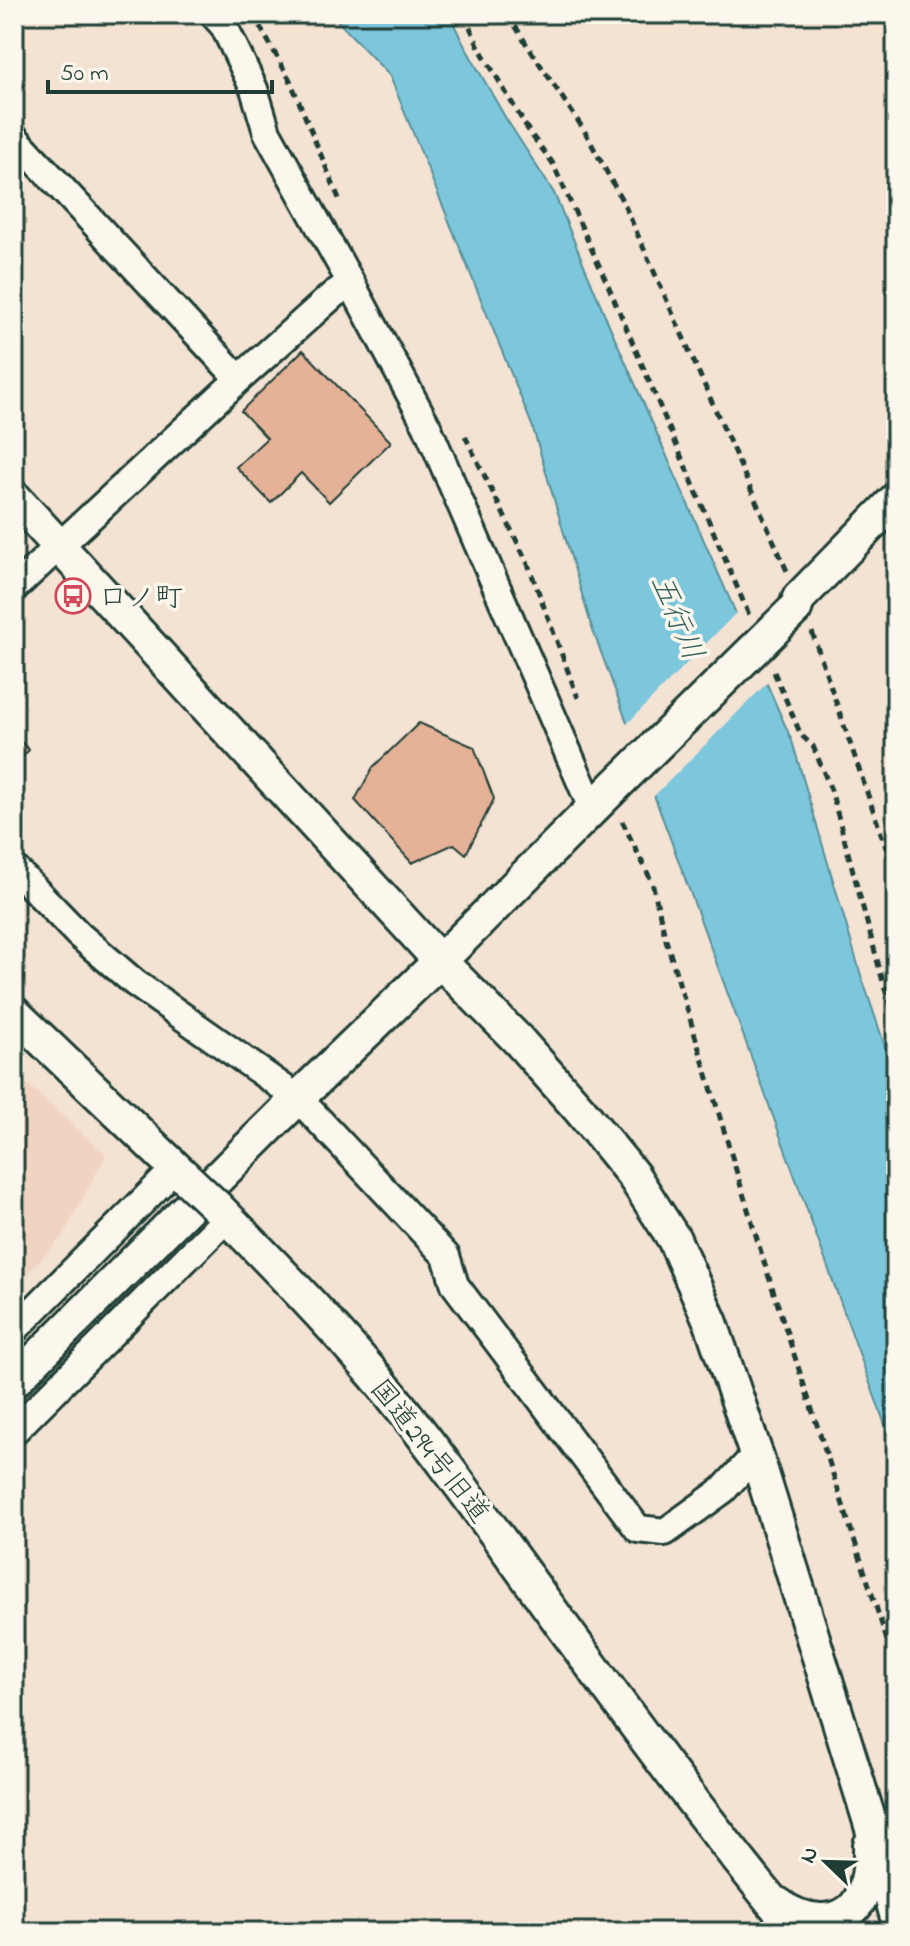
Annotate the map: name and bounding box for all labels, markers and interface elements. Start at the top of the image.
scale bar [48,44,272,94]
text: 50 m [60,57,109,92]
water label: 五行川 [637,568,713,668]
bus stop icon: 口ノ町 [54,577,92,615]
place label: 口ノ町 [99,579,183,620]
street label: 国道294号旧道 [359,1371,498,1533]
north arrow [786,1822,866,1902]
text: N [793,1842,828,1868]

